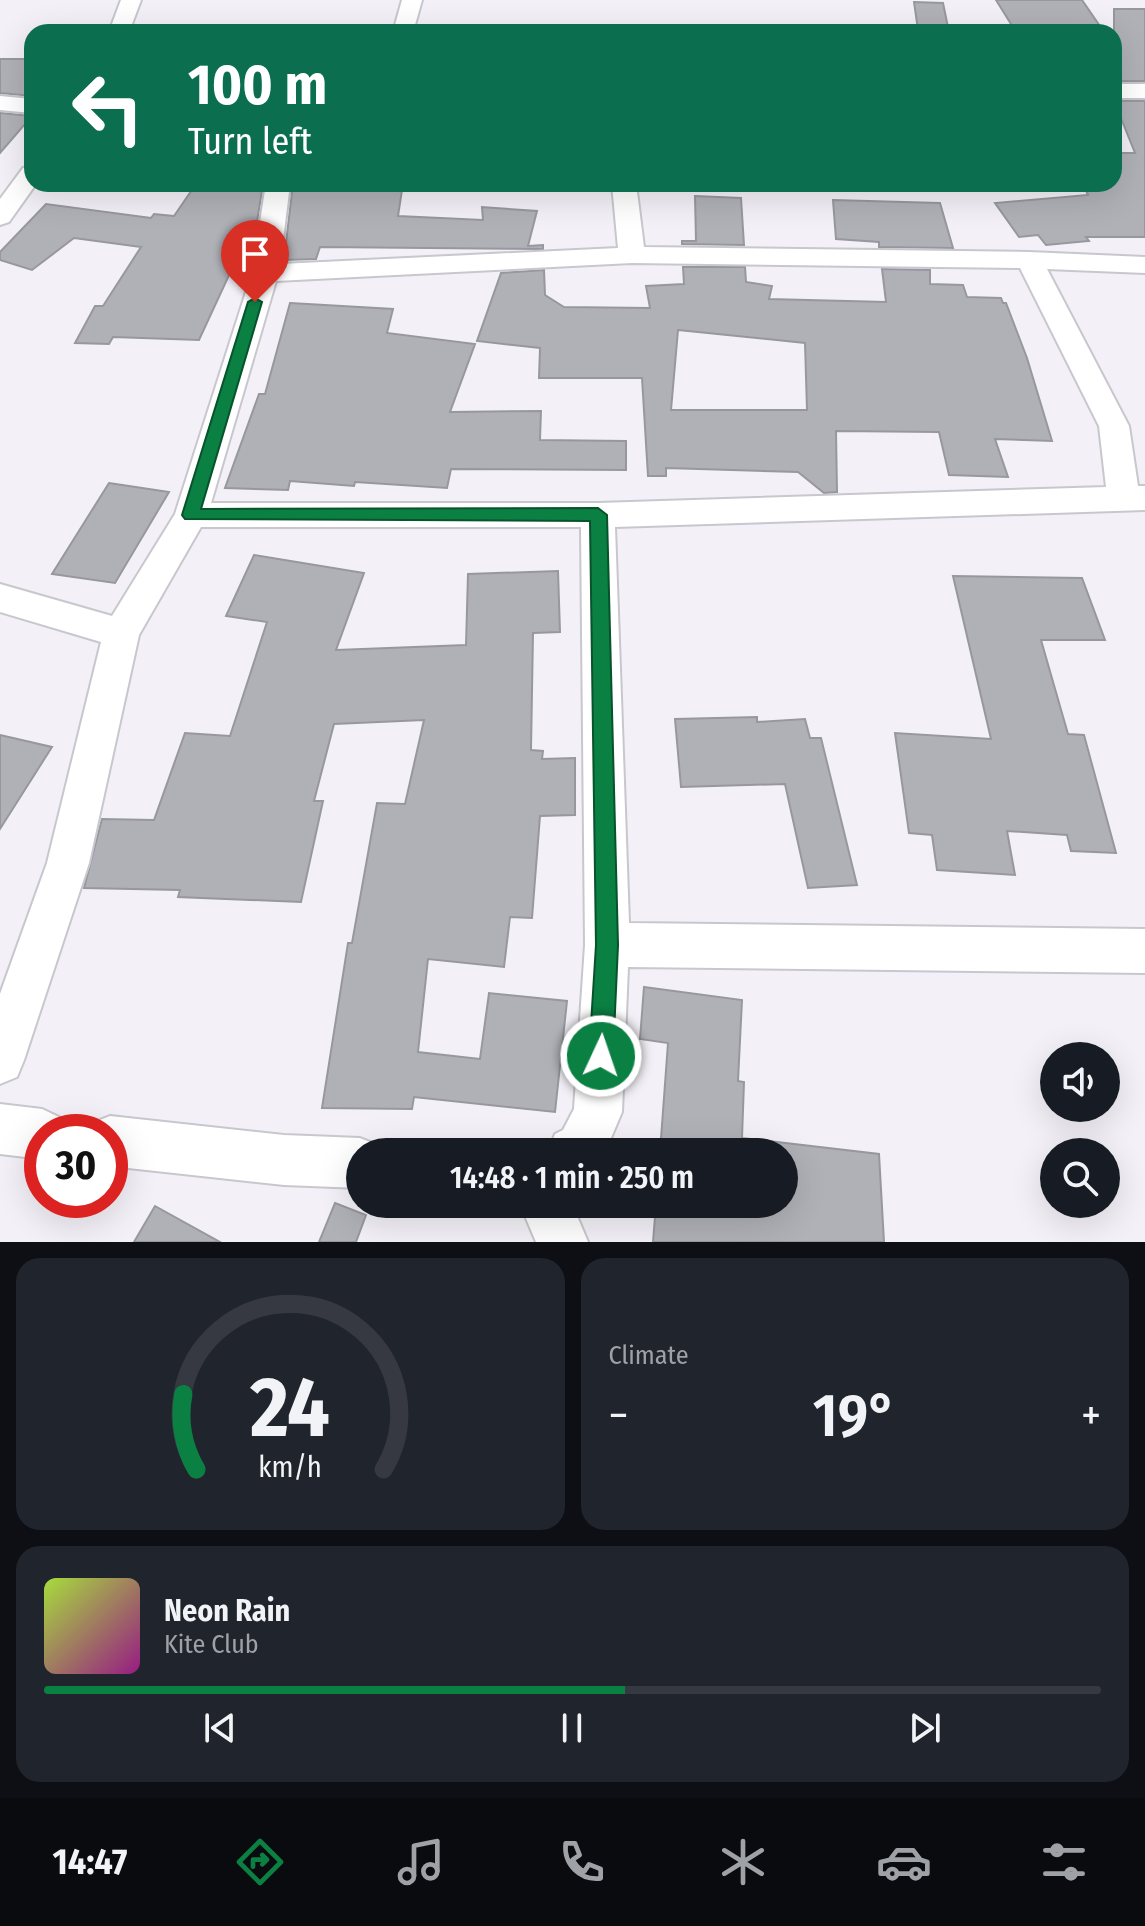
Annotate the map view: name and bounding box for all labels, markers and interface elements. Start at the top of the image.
text: 100 m [188,52,327,119]
icon: left [56,56,160,160]
text: Turn left [188,120,312,164]
pin [221,220,289,302]
icon: arrive [233,232,277,276]
position arrow [559,1014,643,1098]
map controls [1040,1042,1120,1218]
button: sound [1040,1042,1120,1122]
speed limit sign: 30 [24,1114,128,1218]
button: search [1040,1138,1120,1218]
text: 14:48 · 1 min · 250 m [450,1160,694,1196]
text: Climate [609,1340,689,1371]
text: 24 [249,1358,330,1458]
text: 19° [813,1380,896,1452]
text: − [609,1389,628,1442]
text: + [1081,1389,1101,1442]
text: km/h [258,1450,322,1485]
text: Neon Rain [164,1593,290,1629]
text: Kite Club [164,1629,259,1660]
icon: previous [198,1706,242,1750]
icon: pause [550,1706,594,1750]
icon: next [903,1706,947,1750]
icon: directions [232,1834,288,1890]
icon: music [393,1834,449,1890]
icon: phone [554,1834,610,1890]
icon: climate [715,1834,771,1890]
icon: car [876,1834,932,1890]
icon: filters [1036,1834,1092,1890]
text: 14:47 [52,1840,127,1884]

